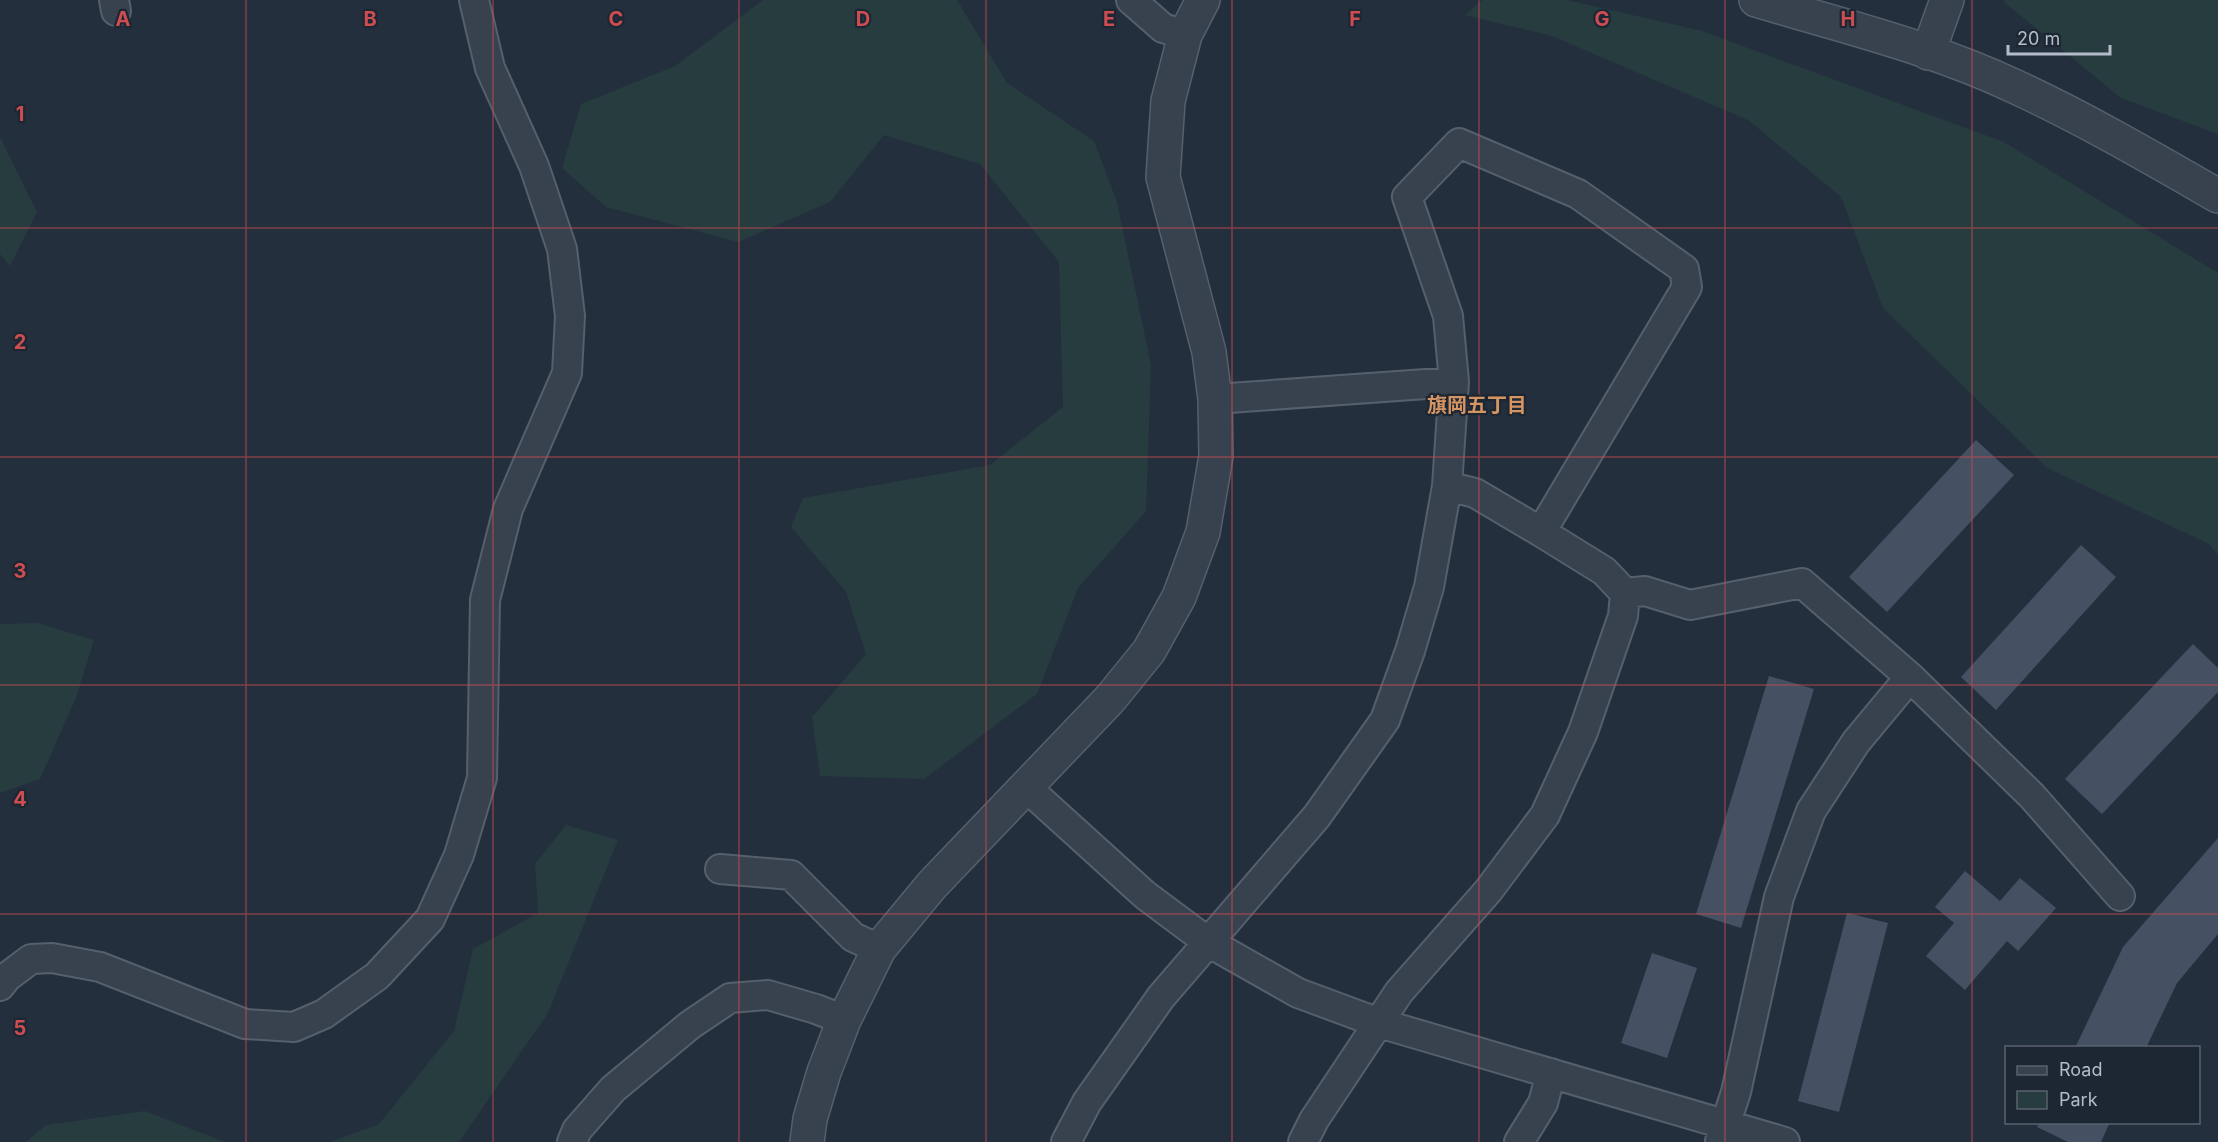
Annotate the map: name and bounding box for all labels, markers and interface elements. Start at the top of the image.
text: A [116,7,131,31]
text: B [363,7,377,31]
text: C [609,7,623,31]
text: D [856,7,870,31]
text: E [1103,7,1115,31]
text: F [1349,7,1361,31]
text: G [1594,7,1610,31]
text: H [1841,7,1855,31]
scale bar [2008,18,2110,56]
text: 20 m [2017,28,2060,49]
text: 1 [16,102,24,126]
text: 2 [14,330,26,354]
district label: 旗岡五丁目 [1427,393,1527,417]
text: 3 [14,559,26,583]
text: 4 [13,787,27,811]
text: 5 [14,1016,26,1040]
legend [2005,1046,2200,1124]
text: Road [2059,1059,2102,1080]
text: Park [2059,1089,2098,1110]

